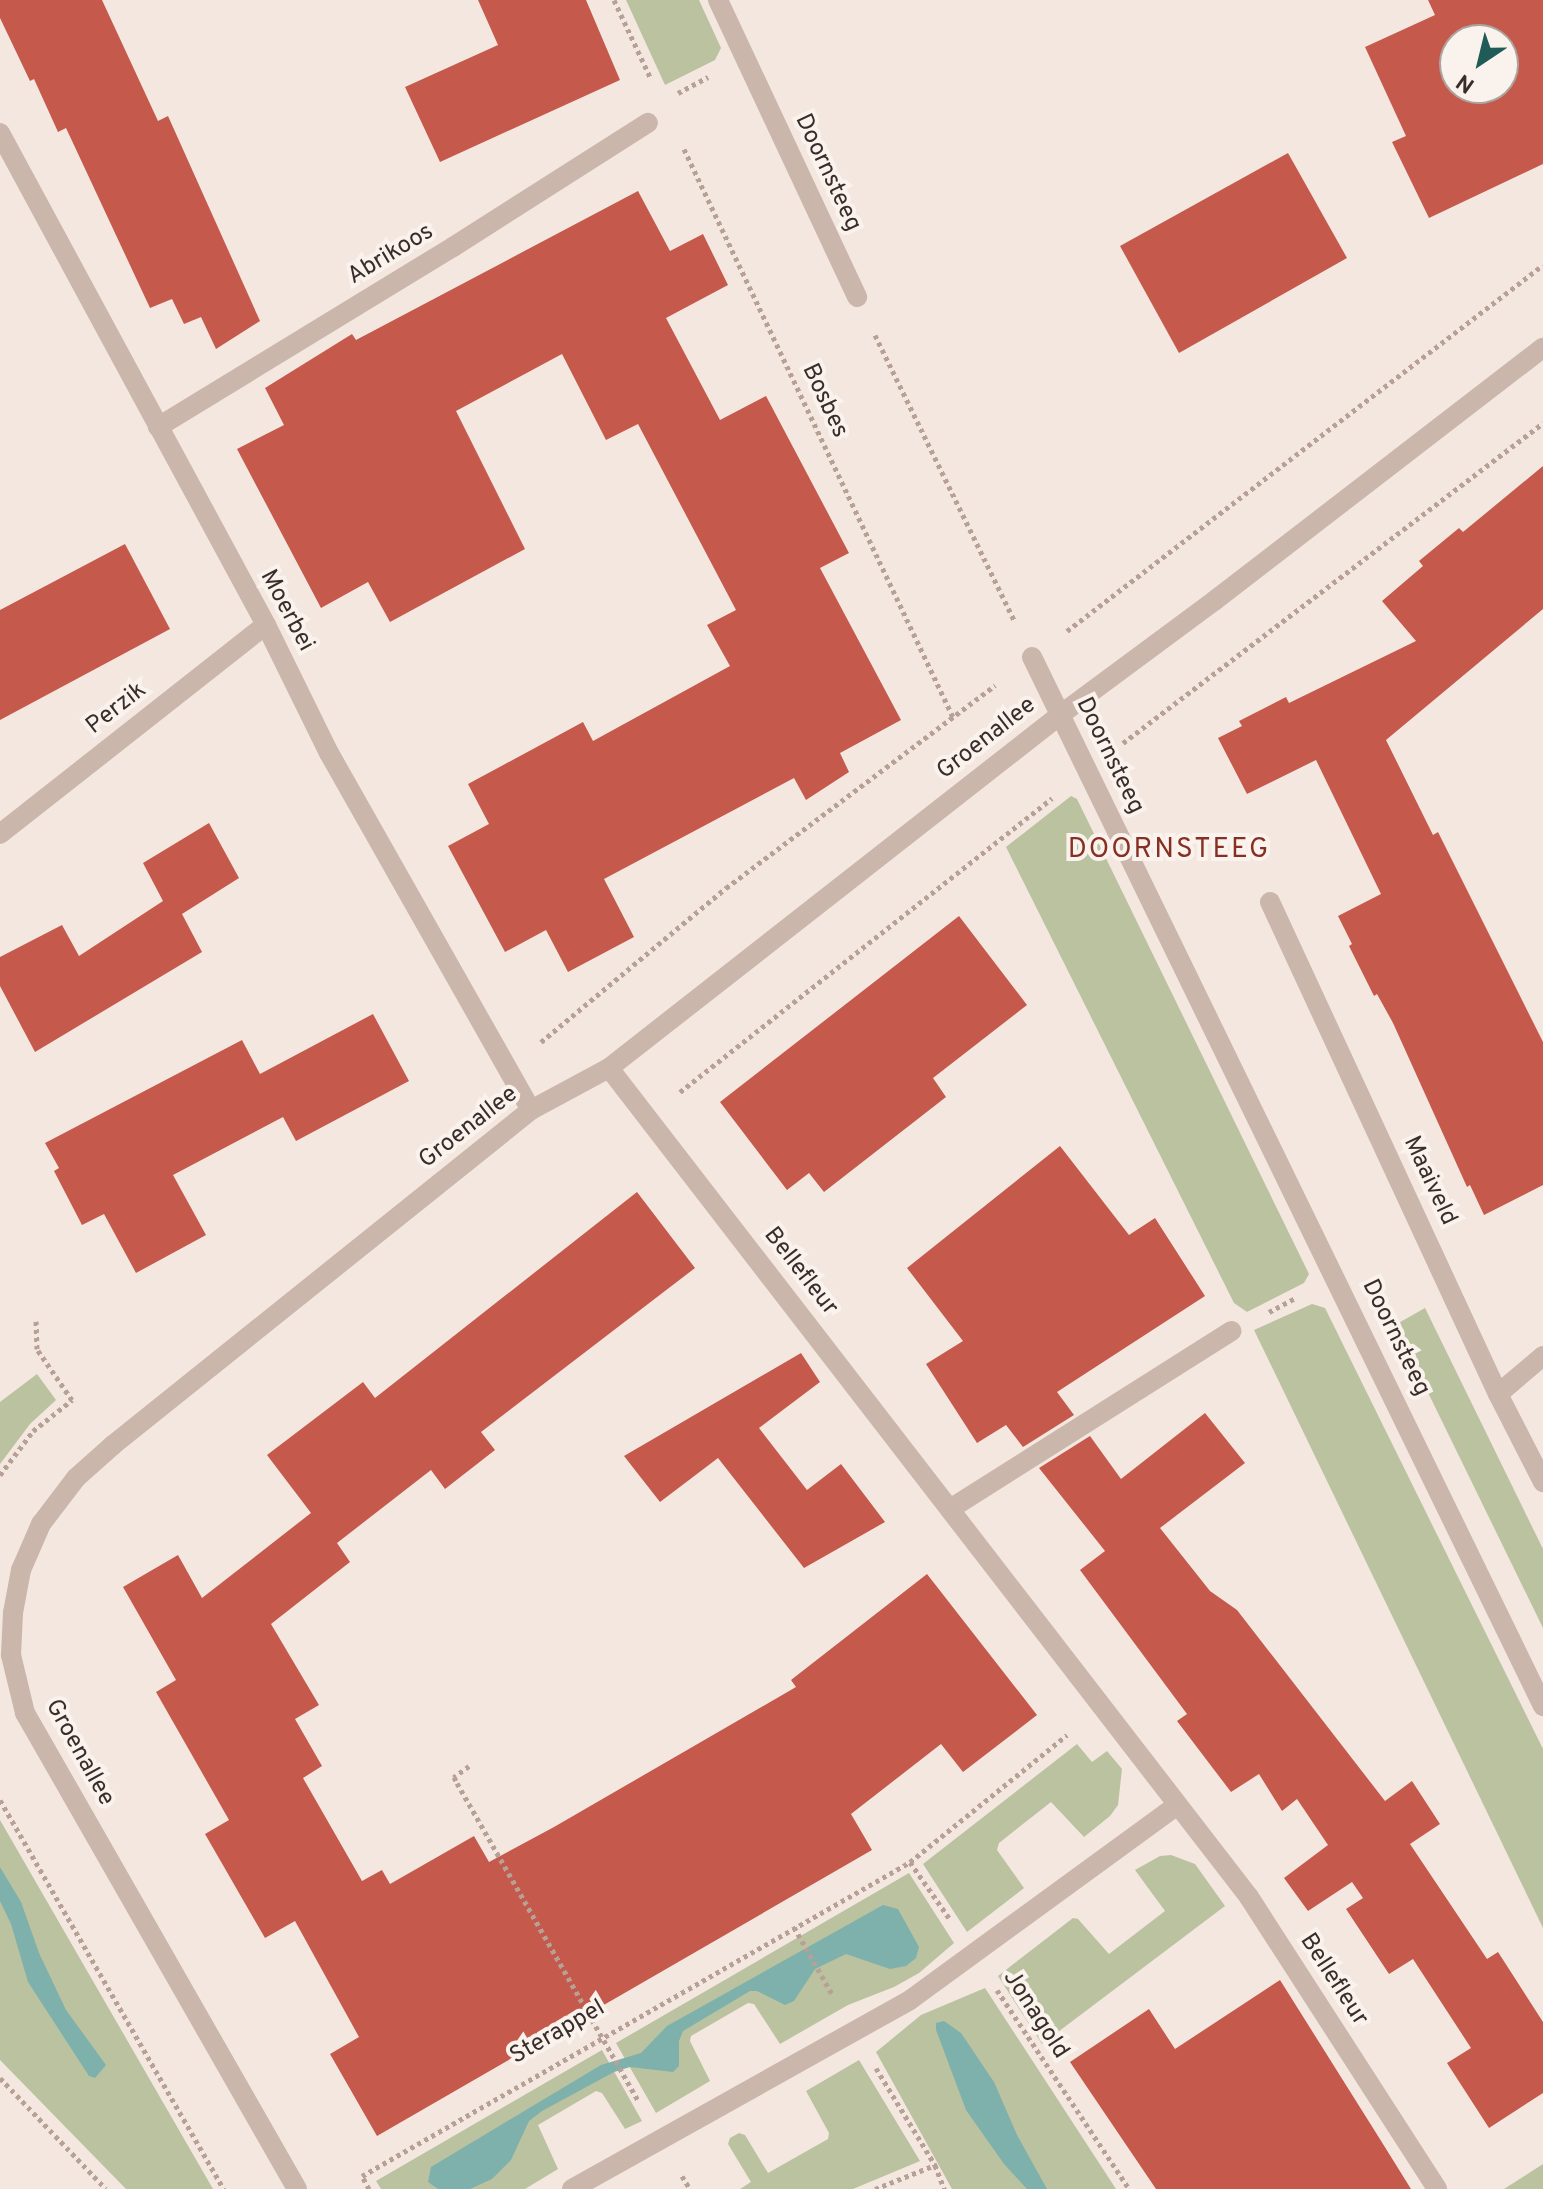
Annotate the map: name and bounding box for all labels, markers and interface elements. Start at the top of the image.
north arrow [1439,24,1519,104]
text: N [1452,67,1480,98]
street label: Doornsteeg [787,110,867,236]
street label: Abrikoos [343,218,439,292]
street label: Bosbes [794,359,854,443]
street label: Moerbei [253,565,319,657]
street label: Perzik [81,677,153,741]
street label: Groenallee [932,692,1042,786]
street label: Doornsteeg [1068,693,1150,819]
district label: DOORNSTEEG [1068,833,1270,867]
street label: Groenallee [414,1081,524,1175]
street label: Maaiveld [1396,1132,1462,1230]
street label: Bellefleur [757,1222,843,1322]
street label: Doornsteeg [1354,1275,1436,1401]
street label: Groenallee [38,1695,120,1811]
street label: Bellefleur [1293,1929,1373,2031]
street label: Jonagold [996,1965,1074,2065]
street label: Sterappel [506,1994,610,2072]

